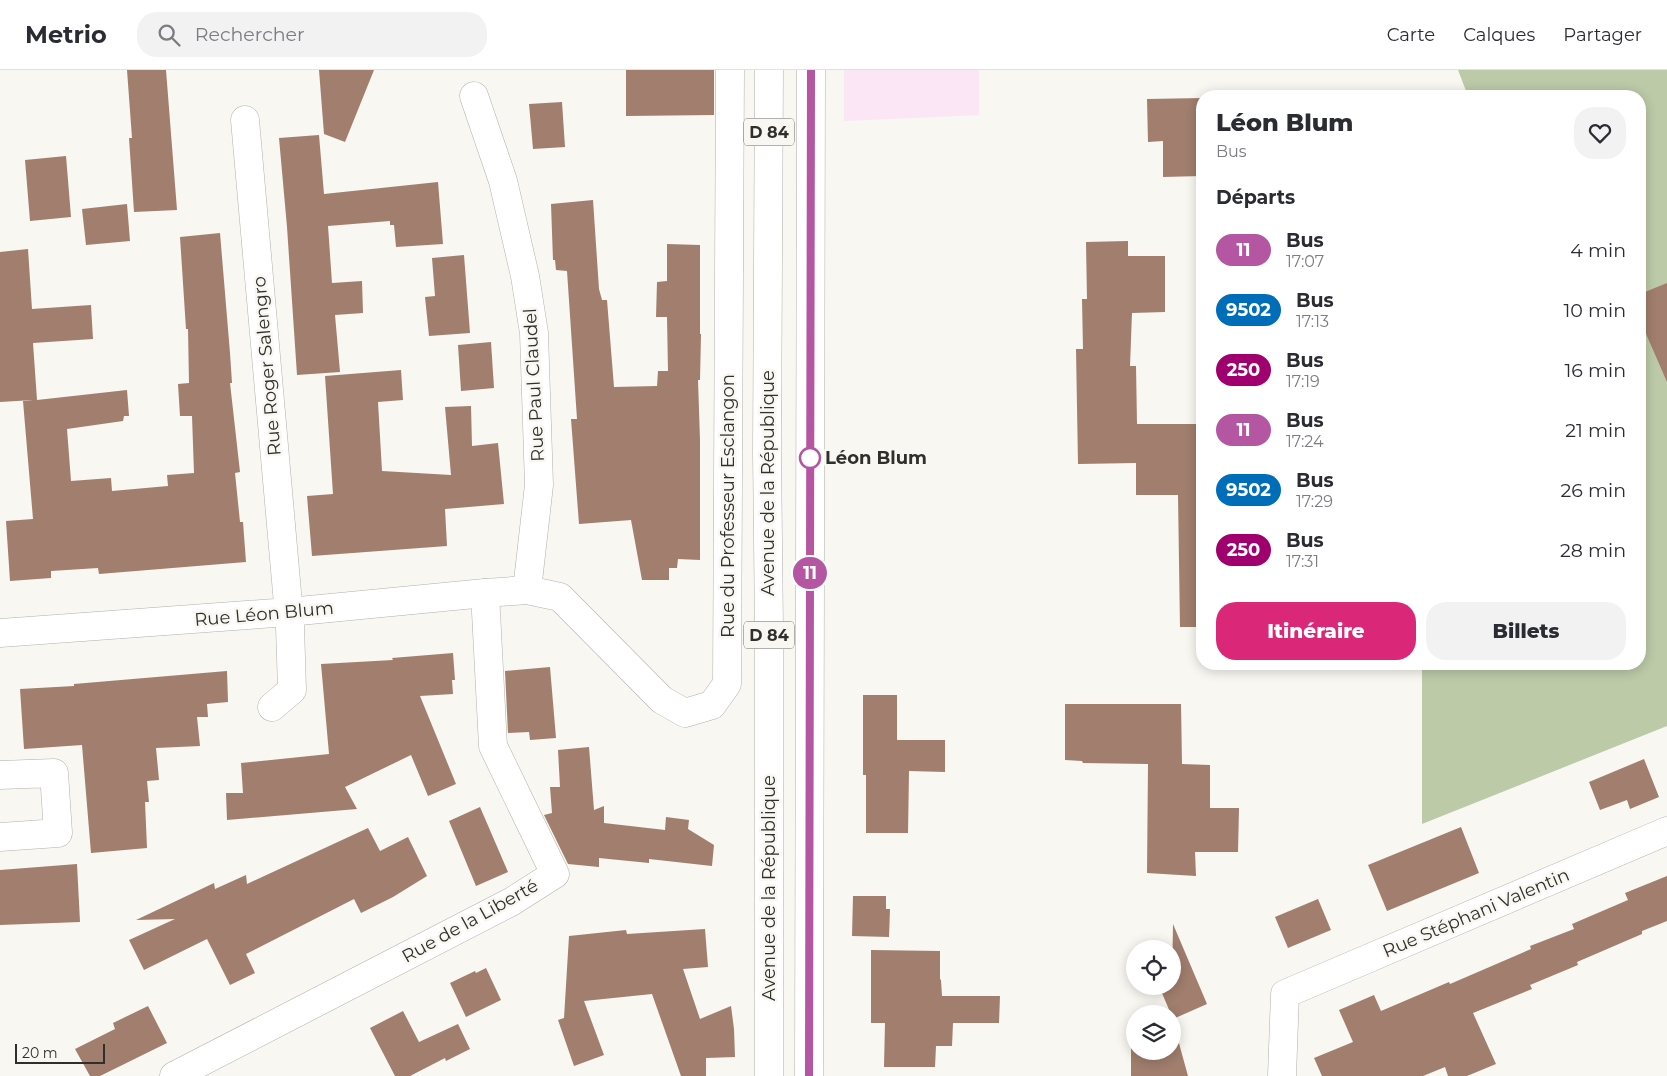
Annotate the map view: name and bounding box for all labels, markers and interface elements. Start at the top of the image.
search box [137,12,487,57]
text: Metrio [25,20,107,49]
icon: search [155,21,183,49]
text: Rechercher [195,23,305,46]
text: Carte [1387,24,1435,46]
text: Calques [1463,24,1535,46]
text: Partager [1563,24,1642,46]
button: heart [1574,107,1626,159]
text: Léon Blum [1216,108,1353,137]
road number: D 84 [744,118,794,146]
text: Bus [1216,142,1247,161]
text: Départs [1216,186,1295,209]
text: Bus [1286,229,1324,252]
text: 11 [1236,239,1251,261]
text: 4 min [1570,239,1626,262]
text: 17:07 [1286,252,1324,271]
street label: Rue Roger Salengro [248,275,286,457]
text: Bus [1296,289,1334,312]
text: 9502 [1226,299,1271,321]
text: 10 min [1563,299,1626,322]
street label: Rue Paul Claudel [519,308,549,462]
text: 17:13 [1296,312,1329,331]
text: Bus [1286,349,1324,372]
text: 250 [1227,359,1260,381]
text: 16 min [1564,359,1626,382]
street label: Avenue de la République [757,370,779,596]
text: 17:19 [1286,372,1320,391]
street label: Rue du Professeur Esclangon [717,374,739,638]
text: Bus [1286,409,1324,432]
text: 11 [1236,419,1251,441]
text: 21 min [1565,419,1626,442]
text: 17:24 [1286,432,1324,451]
marker: Léon Blum [799,447,821,469]
place label: Léon Blum [825,447,927,469]
text: Bus [1296,469,1334,492]
text: 9502 [1226,479,1271,501]
text: 26 min [1561,479,1626,502]
text: 17:29 [1296,492,1333,511]
text: Bus [1286,529,1324,552]
text: 250 [1227,539,1260,561]
text: 28 min [1560,539,1626,562]
text: 17:31 [1286,552,1319,571]
line badge: 11 [788,557,832,589]
text: 11 [803,562,817,584]
street label: Rue Léon Blum [193,597,335,631]
button: Itinéraire [1216,602,1416,660]
button: Billets [1426,602,1626,660]
road number: D 84 [744,622,794,648]
street label: Avenue de la République [758,775,780,1001]
street label: Rue Stéphani Valentin [1379,864,1573,962]
street label: Rue de la Liberté [398,874,542,968]
map controls [1126,940,1181,1060]
button: locate [1126,940,1181,995]
button: layers [1126,1005,1181,1060]
scale bar [15,1041,105,1064]
text: 20 m [22,1044,58,1062]

